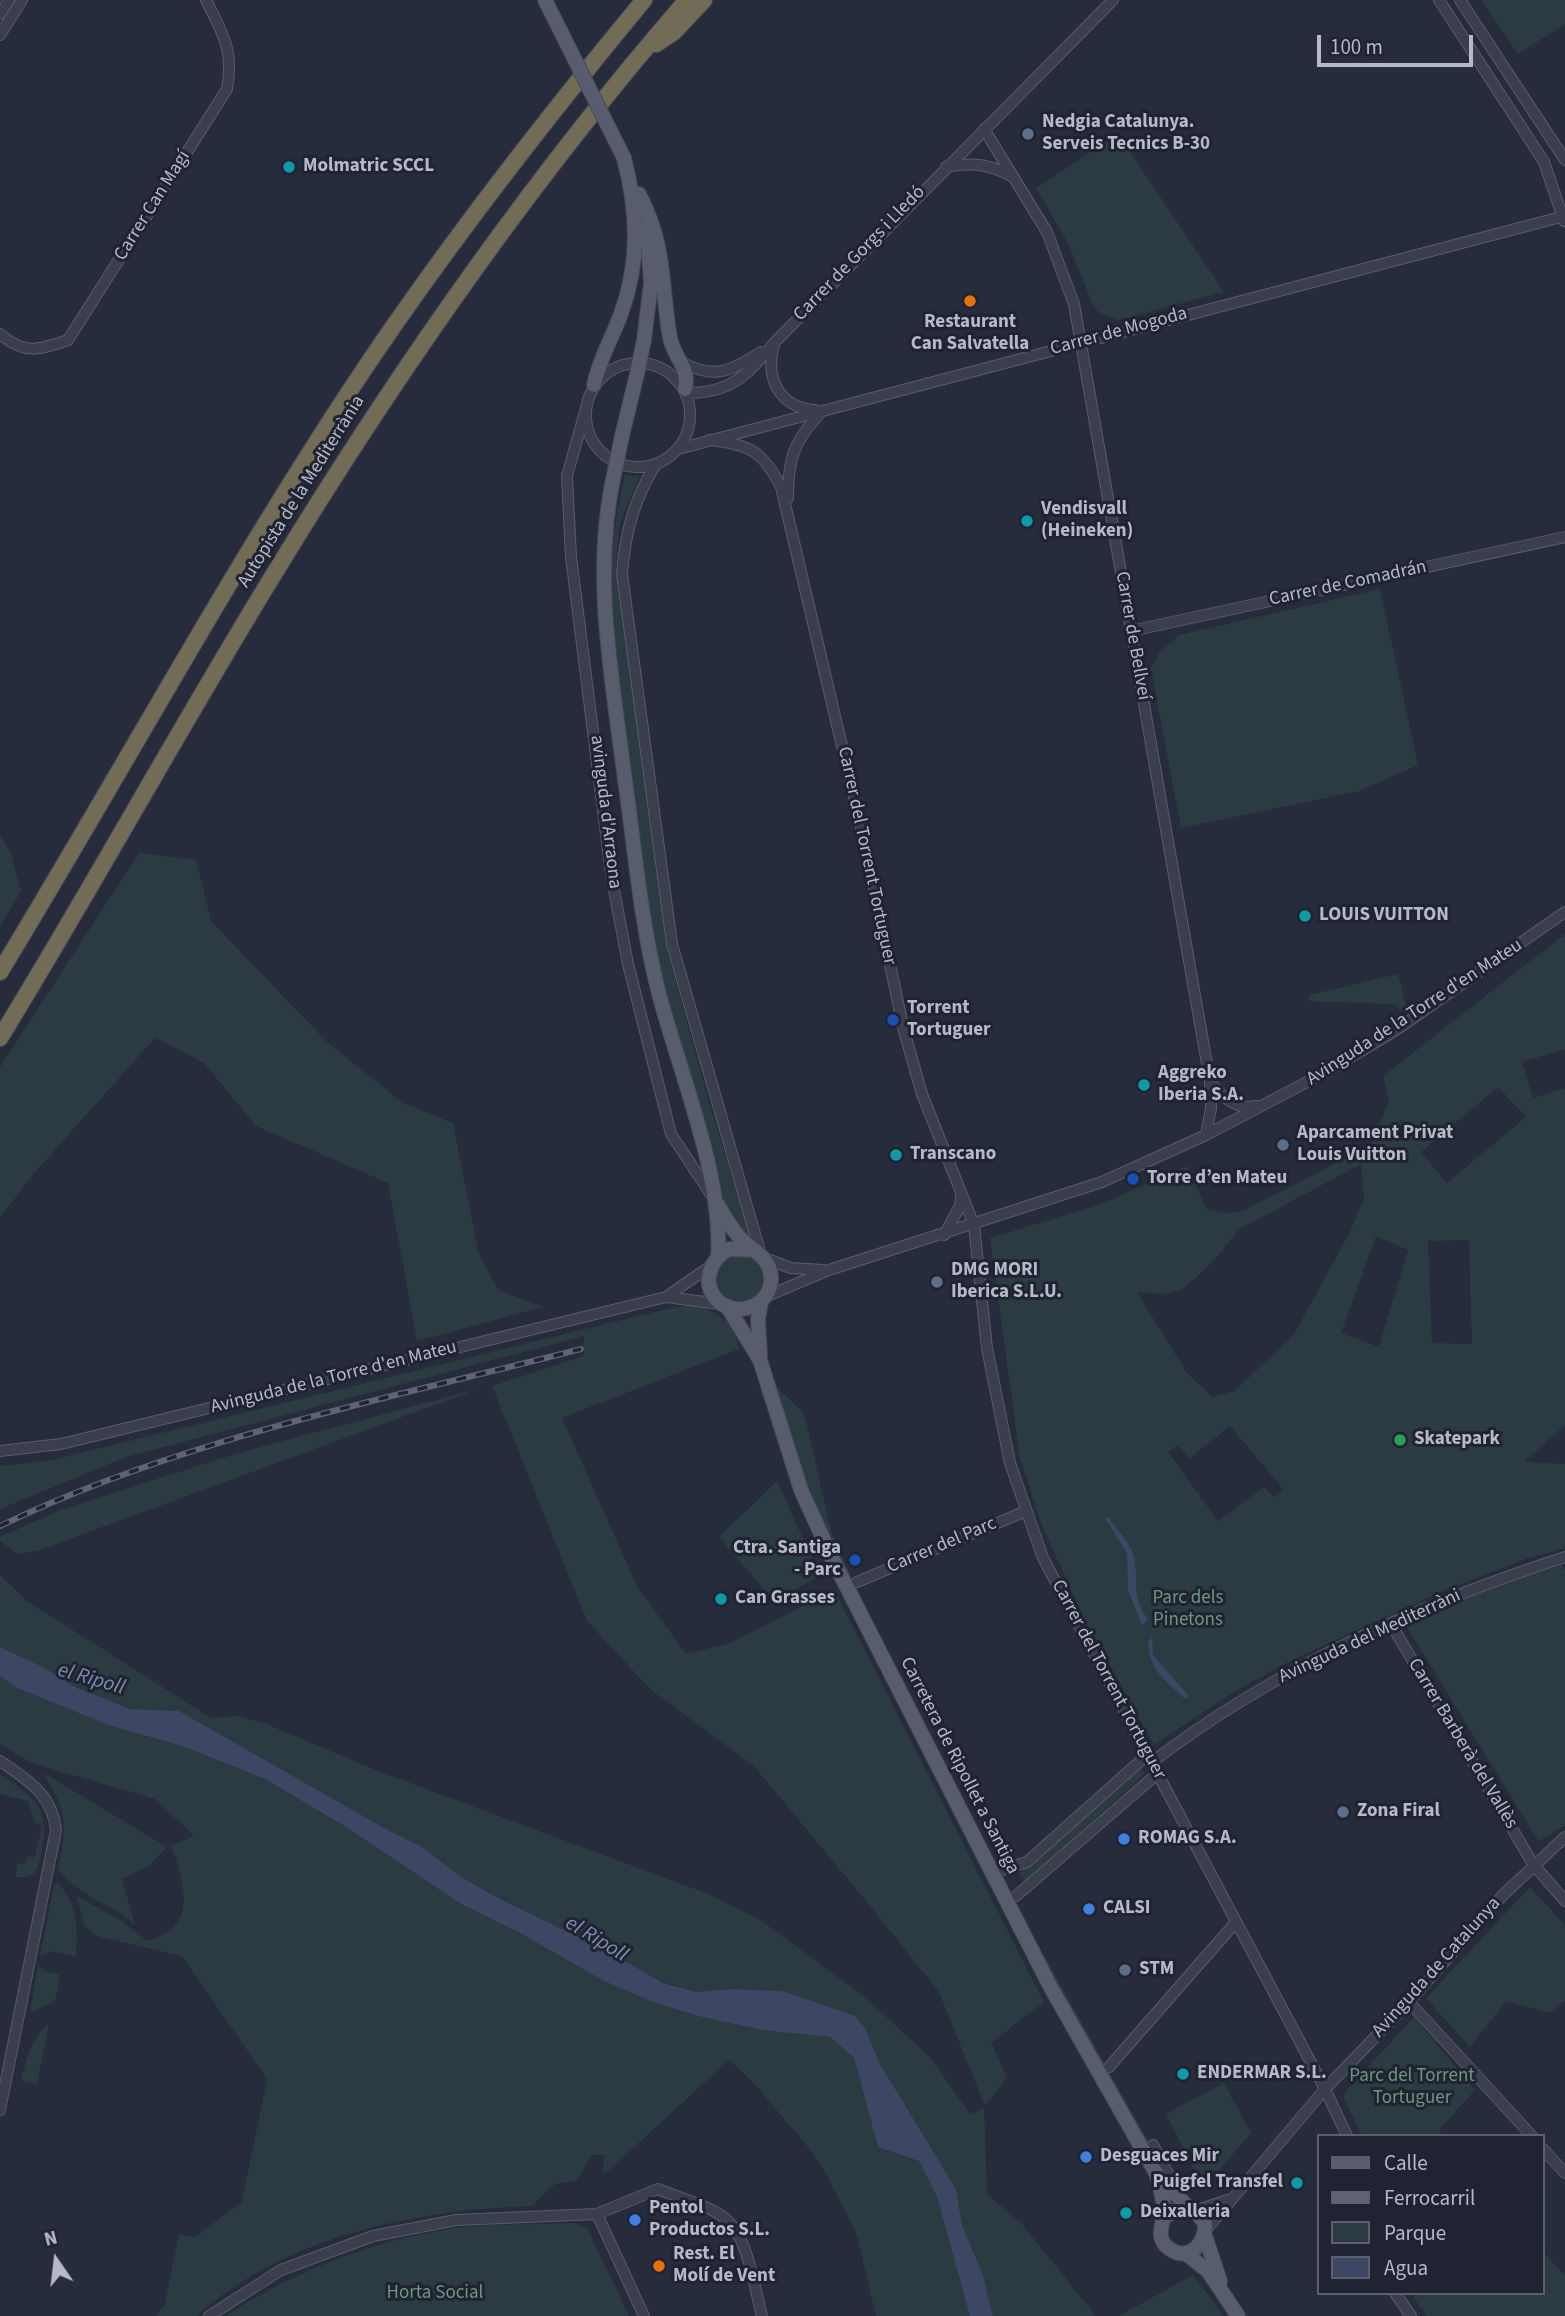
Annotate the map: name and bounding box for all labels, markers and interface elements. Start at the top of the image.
scale bar [1320,21,1476,65]
text: 100 m [1330,32,1383,62]
place label: Nedgia Catalunya. Serveis Tecnics B-30 [1042,112,1210,156]
marker: Nedgia Catalunya. Serveis Tecnics B-30 [1020,126,1036,142]
street label: Carrer Can Magí [110,147,196,265]
place label: Molmatric SCCL [303,156,434,178]
marker: Molmatric SCCL [281,159,297,175]
street label: Carrer de Gorgs i Lledó [789,181,931,327]
marker: Restaurant Can Salvatella [962,293,978,309]
street label: Carrer de Mogoda [1048,303,1190,361]
place label: Restaurant Can Salvatella [911,312,1029,356]
street label: Autopista de la Mediterrània [233,392,371,592]
place label: Vendisvall (Heineken) [1041,499,1133,543]
marker: Vendisvall (Heineken) [1019,513,1035,529]
street label: Carrer de Comadrán [1267,556,1429,612]
street label: Carrer de Bellveí [1109,570,1155,702]
street label: avinguda d'Arraona [584,734,626,890]
street label: Carrer del Torrent Tortuguer [832,745,900,967]
place label: LOUIS VUITTON [1319,905,1449,927]
marker: LOUIS VUITTON [1297,908,1313,924]
street label: Avinguda de la Torre d'en Mateu [1303,935,1527,1091]
place label: Torrent Tortuguer [907,998,991,1042]
marker: Torrent Tortuguer [885,1012,901,1028]
place label: Aggreko Iberia S.A. [1158,1063,1244,1107]
marker: Aggreko Iberia S.A. [1136,1077,1152,1093]
place label: Aparcament Privat Louis Vuitton [1297,1123,1453,1167]
marker: Aparcament Privat Louis Vuitton [1275,1137,1291,1153]
place label: Transcano [910,1144,996,1166]
marker: Transcano [888,1147,904,1163]
place label: Torre d’en Mateu [1147,1168,1287,1190]
marker: Torre d’en Mateu [1125,1171,1141,1187]
place label: DMG MORI Iberica S.L.U. [951,1260,1062,1304]
marker: DMG MORI Iberica S.L.U. [929,1274,945,1290]
street label: Avinguda de la Torre d'en Mateu [209,1336,459,1420]
place label: Skatepark [1414,1429,1500,1451]
marker: Skatepark [1392,1432,1408,1448]
street label: Carrer del Parc [884,1513,1000,1579]
place label: Ctra. Santiga - Parc [733,1538,841,1582]
marker: Ctra. Santiga - Parc [847,1552,863,1568]
street label: Carrer del Torrent Tortuguer [1046,1576,1170,1784]
street label: Avinguda del Mediterràni [1275,1585,1465,1689]
place label: Can Grasses [735,1588,835,1610]
park label: Parc dels Pinetons [1152,1588,1224,1632]
marker: Can Grasses [713,1591,729,1607]
street label: Carretera de Ripollet a Santiga [894,1654,1024,1878]
street label: Carrer Barberà del Vallès [1402,1655,1522,1833]
water label: el Ripoll [55,1658,127,1702]
place label: Zona Firal [1357,1801,1440,1823]
marker: Zona Firal [1335,1804,1351,1820]
place label: ROMAG S.A. [1138,1828,1237,1850]
marker: ROMAG S.A. [1116,1831,1132,1847]
street label: Avinguda de Catalunya [1368,1893,1506,2043]
place label: CALSI [1103,1898,1151,1920]
marker: CALSI [1081,1901,1097,1917]
water label: el Ripoll [560,1912,632,1968]
place label: STM [1139,1959,1174,1981]
marker: STM [1117,1962,1133,1978]
place label: ENDERMAR S.L. [1197,2063,1327,2085]
marker: ENDERMAR S.L. [1175,2066,1191,2082]
park label: Parc del Torrent Tortuguer [1349,2066,1475,2110]
legend [1316,2134,1544,2295]
place label: Desguaces Mir [1100,2146,1219,2168]
text: Calle [1384,2148,1428,2178]
marker: Desguaces Mir [1078,2149,1094,2165]
place label: Puigfel Transfel [1152,2172,1283,2194]
marker: Puigfel Transfel [1289,2175,1305,2191]
text: Ferrocarril [1384,2183,1475,2213]
place label: Pentol Productos S.L. [649,2198,770,2242]
place label: Deixalleria [1140,2202,1230,2224]
marker: Deixalleria [1118,2205,1134,2221]
marker: Pentol Productos S.L. [627,2212,643,2228]
text: Parque [1384,2218,1446,2248]
north arrow [21,2225,91,2295]
text: N [41,2225,60,2254]
place label: Rest. El Molí de Vent [673,2244,775,2288]
text: Agua [1384,2253,1428,2283]
marker: Rest. El Molí de Vent [651,2258,667,2274]
park label: Horta Social [387,2283,483,2305]

